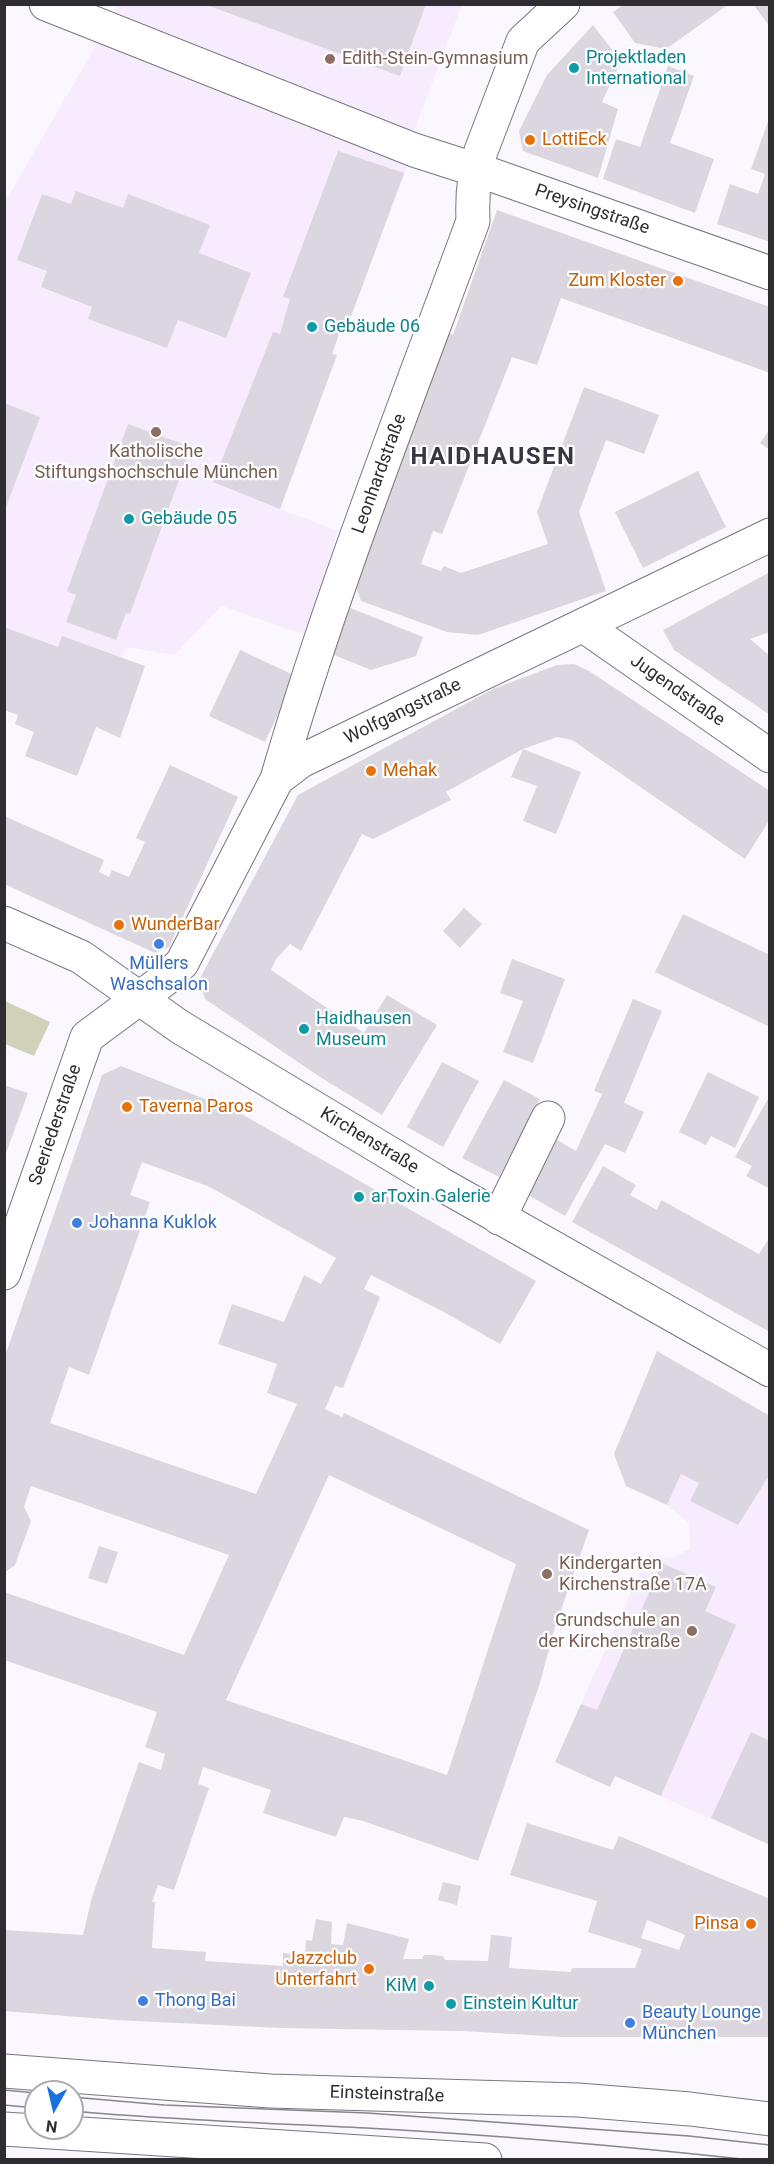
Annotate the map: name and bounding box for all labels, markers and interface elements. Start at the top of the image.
place label: Projektladen International [586,47,687,90]
place label: Edith-Stein-Gymnasium [342,48,528,70]
marker: Edith-Stein-Gymnasium [323,52,337,66]
marker: Projektladen International [567,61,581,75]
place label: LottiEck [542,129,607,151]
marker: LottiEck [523,133,537,147]
street label: Preysingstraße [532,180,652,240]
place label: Zum Kloster [568,270,666,292]
marker: Zum Kloster [671,274,685,288]
place label: Gebäude 06 [324,316,420,338]
marker: Gebäude 06 [305,320,319,334]
street label: Leonhardstraße [348,411,412,537]
marker: Katholische Stiftungshochschule München [149,425,163,439]
place label: Katholische Stiftungshochschule München [34,441,278,484]
district label: HAIDHAUSEN [410,444,576,472]
place label: Gebäude 05 [141,508,237,530]
marker: Gebäude 05 [122,512,136,526]
street label: Jugendstraße [626,650,728,732]
street label: Wolfgangstraße [341,674,465,750]
place label: Mehak [383,760,437,782]
marker: Mehak [364,764,378,778]
place label: WunderBar [131,914,220,936]
marker: WunderBar [112,918,126,932]
marker: Müllers Waschsalon [152,937,166,951]
place label: Müllers Waschsalon [110,953,208,996]
place label: Haidhausen Museum [316,1008,412,1050]
marker: Haidhausen Museum [297,1022,311,1036]
street label: Seeriederstraße [25,1062,87,1188]
place label: Taverna Paros [139,1096,253,1118]
marker: Taverna Paros [120,1100,134,1114]
street label: Kirchenstraße [316,1103,422,1179]
place label: arToxin Galerie [371,1186,491,1208]
marker: arToxin Galerie [352,1190,366,1204]
place label: Johanna Kuklok [89,1212,217,1234]
marker: Johanna Kuklok [70,1216,84,1230]
place label: Kindergarten Kirchenstraße 17A [559,1553,707,1596]
marker: Kindergarten Kirchenstraße 17A [540,1567,554,1581]
place label: Grundschule an der Kirchenstraße [538,1610,680,1652]
marker: Grundschule an der Kirchenstraße [685,1624,699,1638]
place label: Pinsa [694,1913,739,1935]
marker: Pinsa [744,1917,758,1931]
place label: Jazzclub Unterfahrt [275,1948,357,1990]
marker: Jazzclub Unterfahrt [362,1962,376,1976]
place label: KiM [386,1975,417,1997]
marker: KiM [422,1979,436,1993]
place label: Thong Bai [155,1990,236,2012]
place label: Einstein Kultur [463,1993,578,2015]
marker: Thong Bai [136,1994,150,2008]
marker: Einstein Kultur [444,1997,458,2011]
place label: Beauty Lounge München [642,2002,761,2044]
marker: Beauty Lounge München [623,2016,637,2030]
north arrow [24,2080,84,2140]
street label: Einsteinstraße [329,2082,445,2108]
text: N [45,2116,59,2137]

